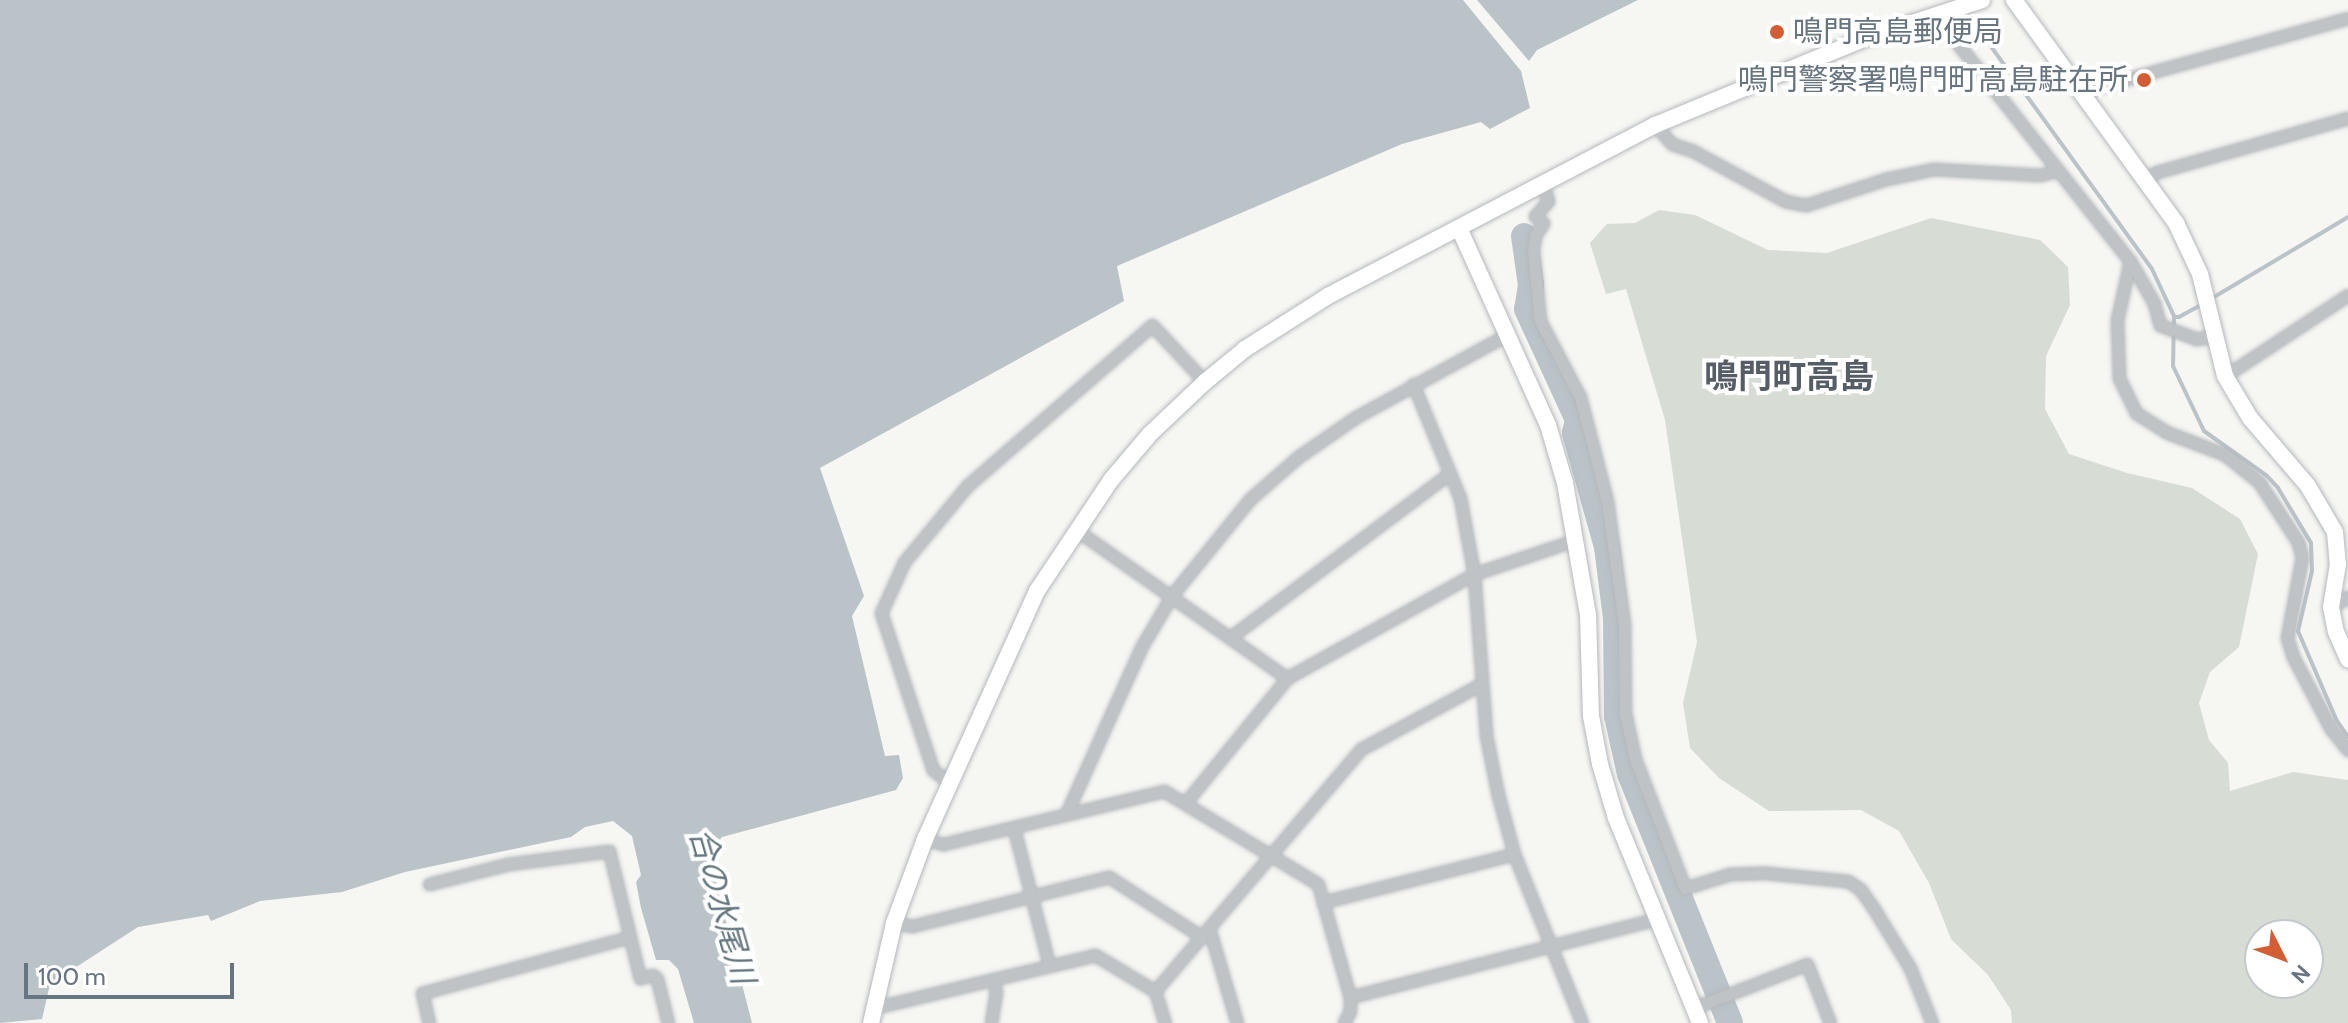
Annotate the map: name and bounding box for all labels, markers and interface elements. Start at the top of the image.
place label: 鳴門高島郵便局 [1793,14,2003,50]
marker: 鳴門高島郵便局 [1768,23,1786,41]
place label: 鳴門警察署鳴門町高島駐在所 [1738,62,2128,98]
marker: 鳴門警察署鳴門町高島駐在所 [2135,71,2153,89]
district label: 鳴門町高島 [1704,357,1874,397]
water label: 合の水尾川 [681,824,763,988]
north arrow [2244,919,2324,999]
scale bar [28,947,238,997]
text: N [2285,959,2316,989]
text: 100 m [38,962,106,991]

